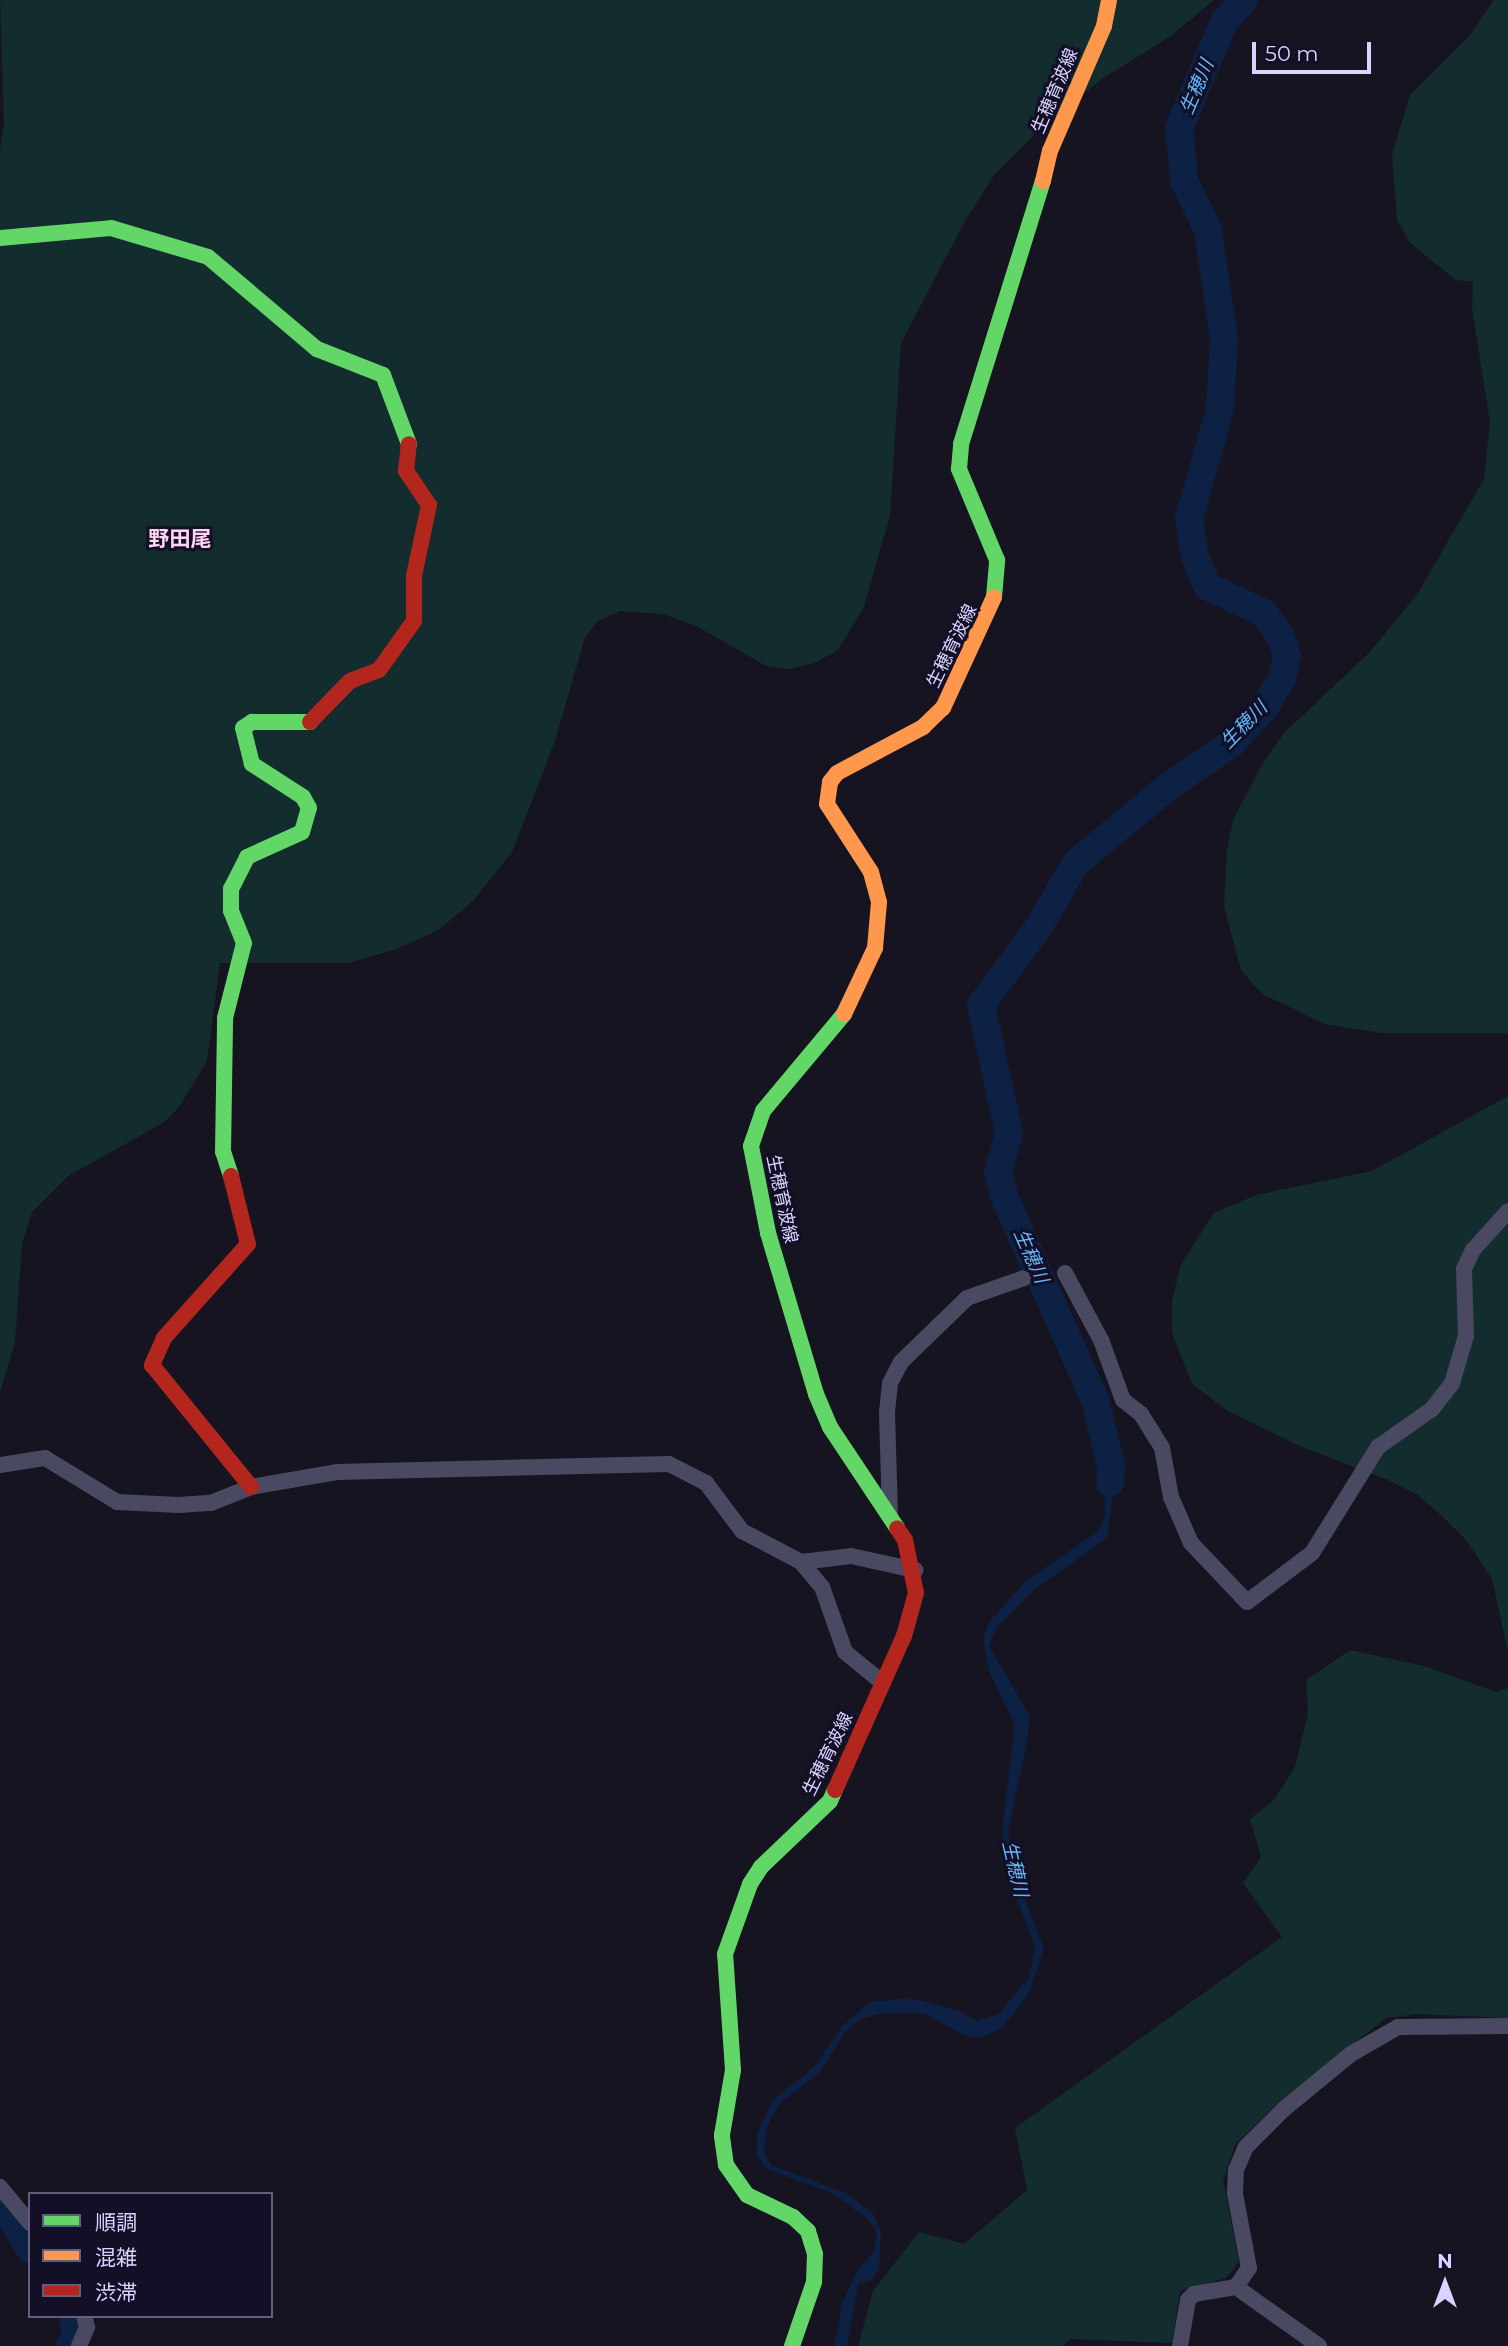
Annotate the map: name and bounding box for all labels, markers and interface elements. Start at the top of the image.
scale bar [1256,28,1375,72]
text: 50 m [1265,41,1319,66]
street label: 生穂育波線 [1027,45,1083,137]
water label: 生穂川 [1175,56,1219,118]
district label: 野田尾 [149,526,211,552]
street label: 生穂育波線 [923,601,981,691]
water label: 生穂川 [1216,697,1272,753]
street label: 生穂育波線 [762,1153,802,1245]
water label: 生穂川 [1009,1225,1053,1287]
street label: 生穂育波線 [799,1709,857,1799]
water label: 生穂川 [997,1839,1033,1899]
legend [28,2192,273,2318]
text: 順調 [95,2210,137,2235]
text: 混雑 [95,2245,137,2270]
north arrow [1410,2248,1480,2318]
text: N [1437,2250,1453,2273]
text: 渋滞 [95,2280,137,2305]

